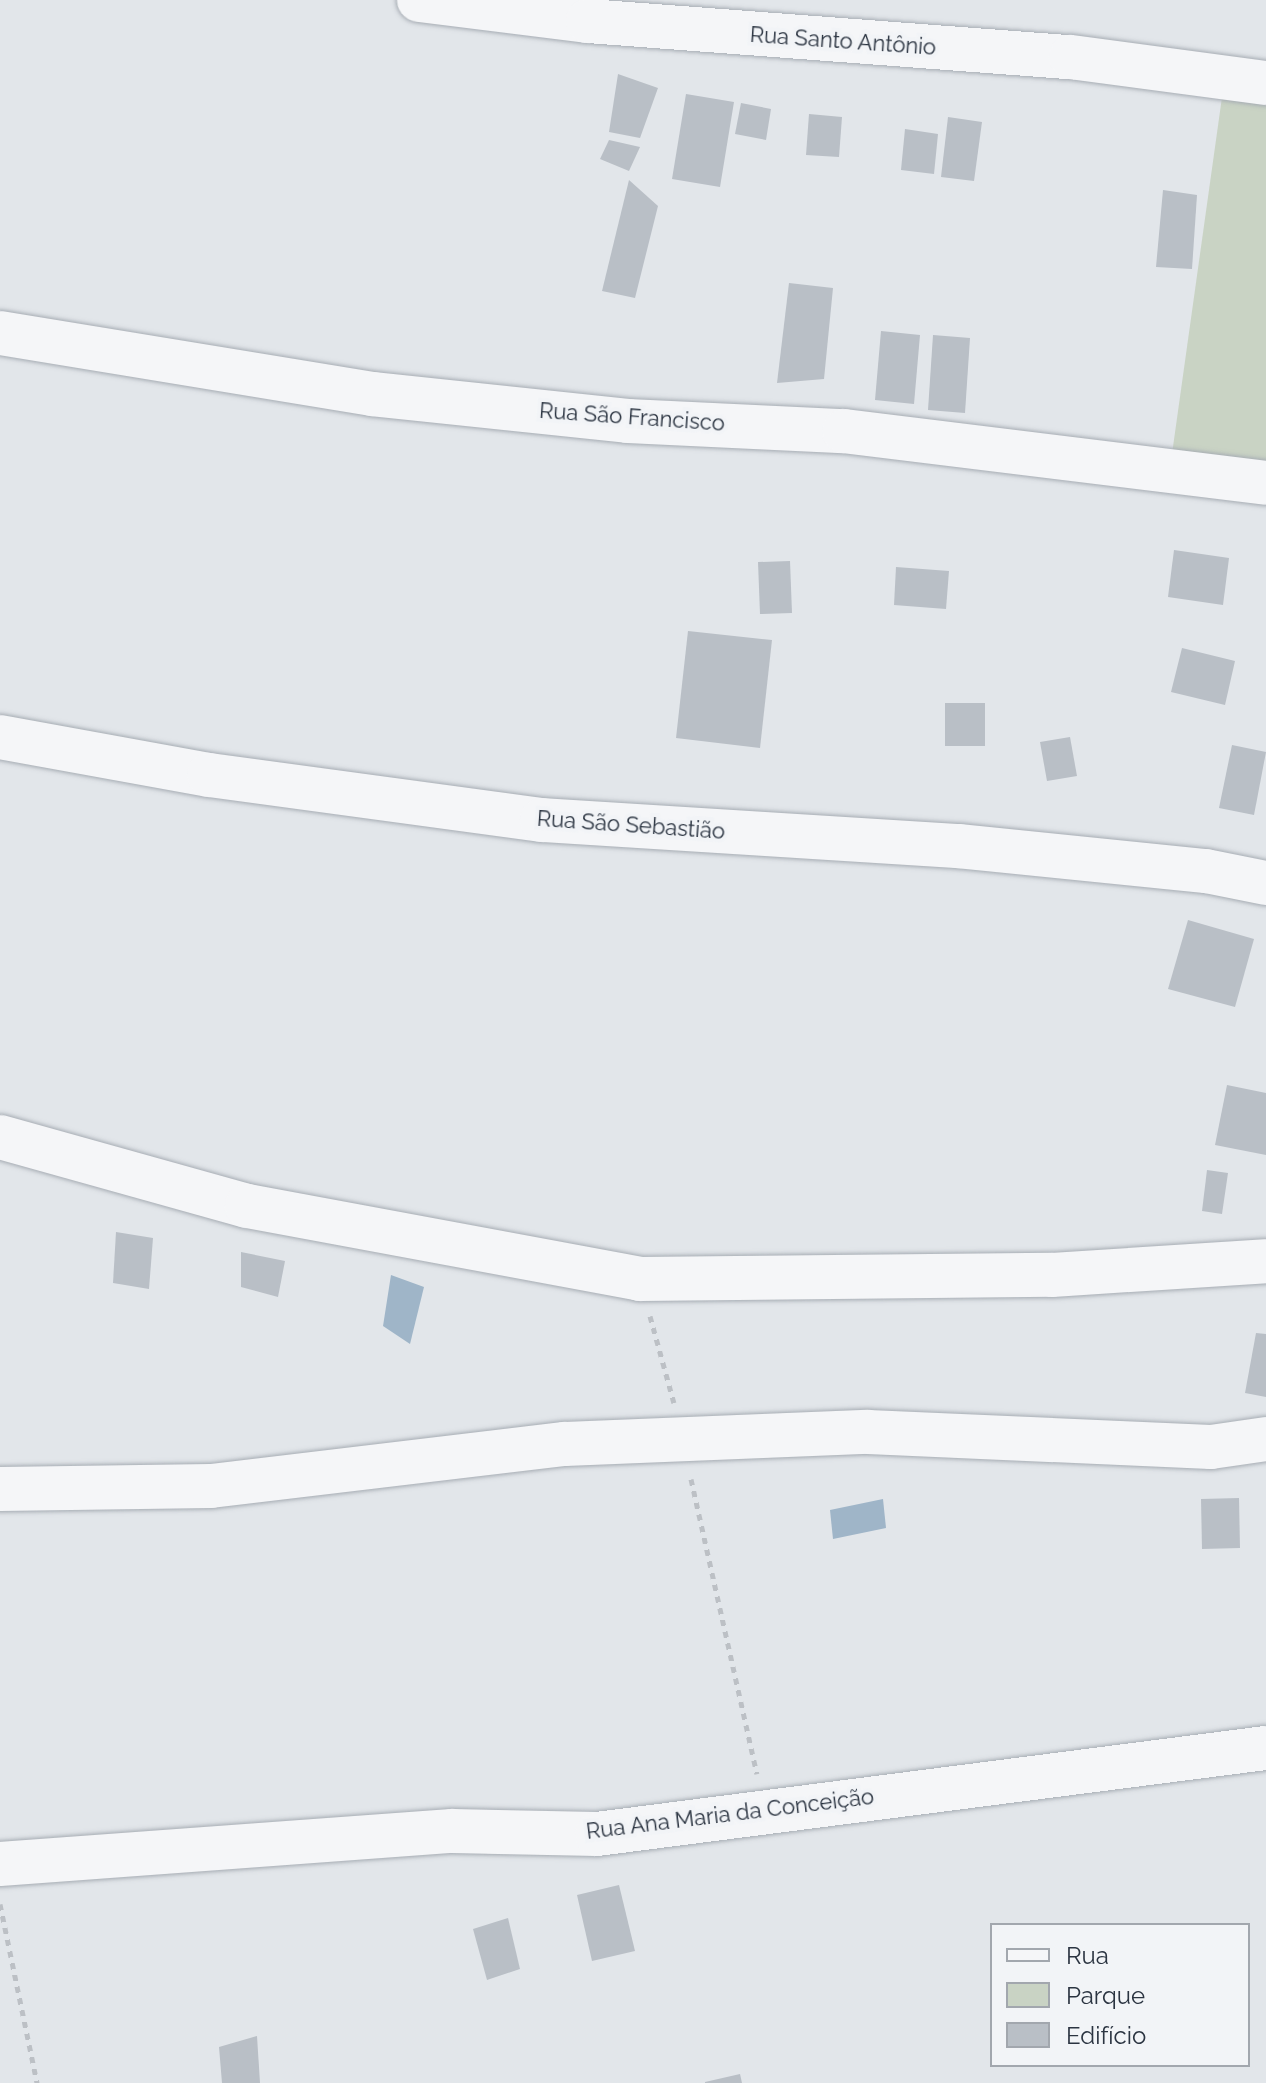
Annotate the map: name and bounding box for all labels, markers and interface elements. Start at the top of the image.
street label: Rua Santo Antônio [749,21,937,61]
street label: Rua São Francisco [538,397,726,437]
street label: Rua São Sebastião [536,805,726,845]
street label: Rua Ana Maria da Conceição [584,1783,876,1845]
legend [990,1923,1250,2067]
text: Rua [1066,1941,1109,1970]
text: Parque [1066,1981,1145,2010]
text: Edifício [1066,2021,1146,2050]

